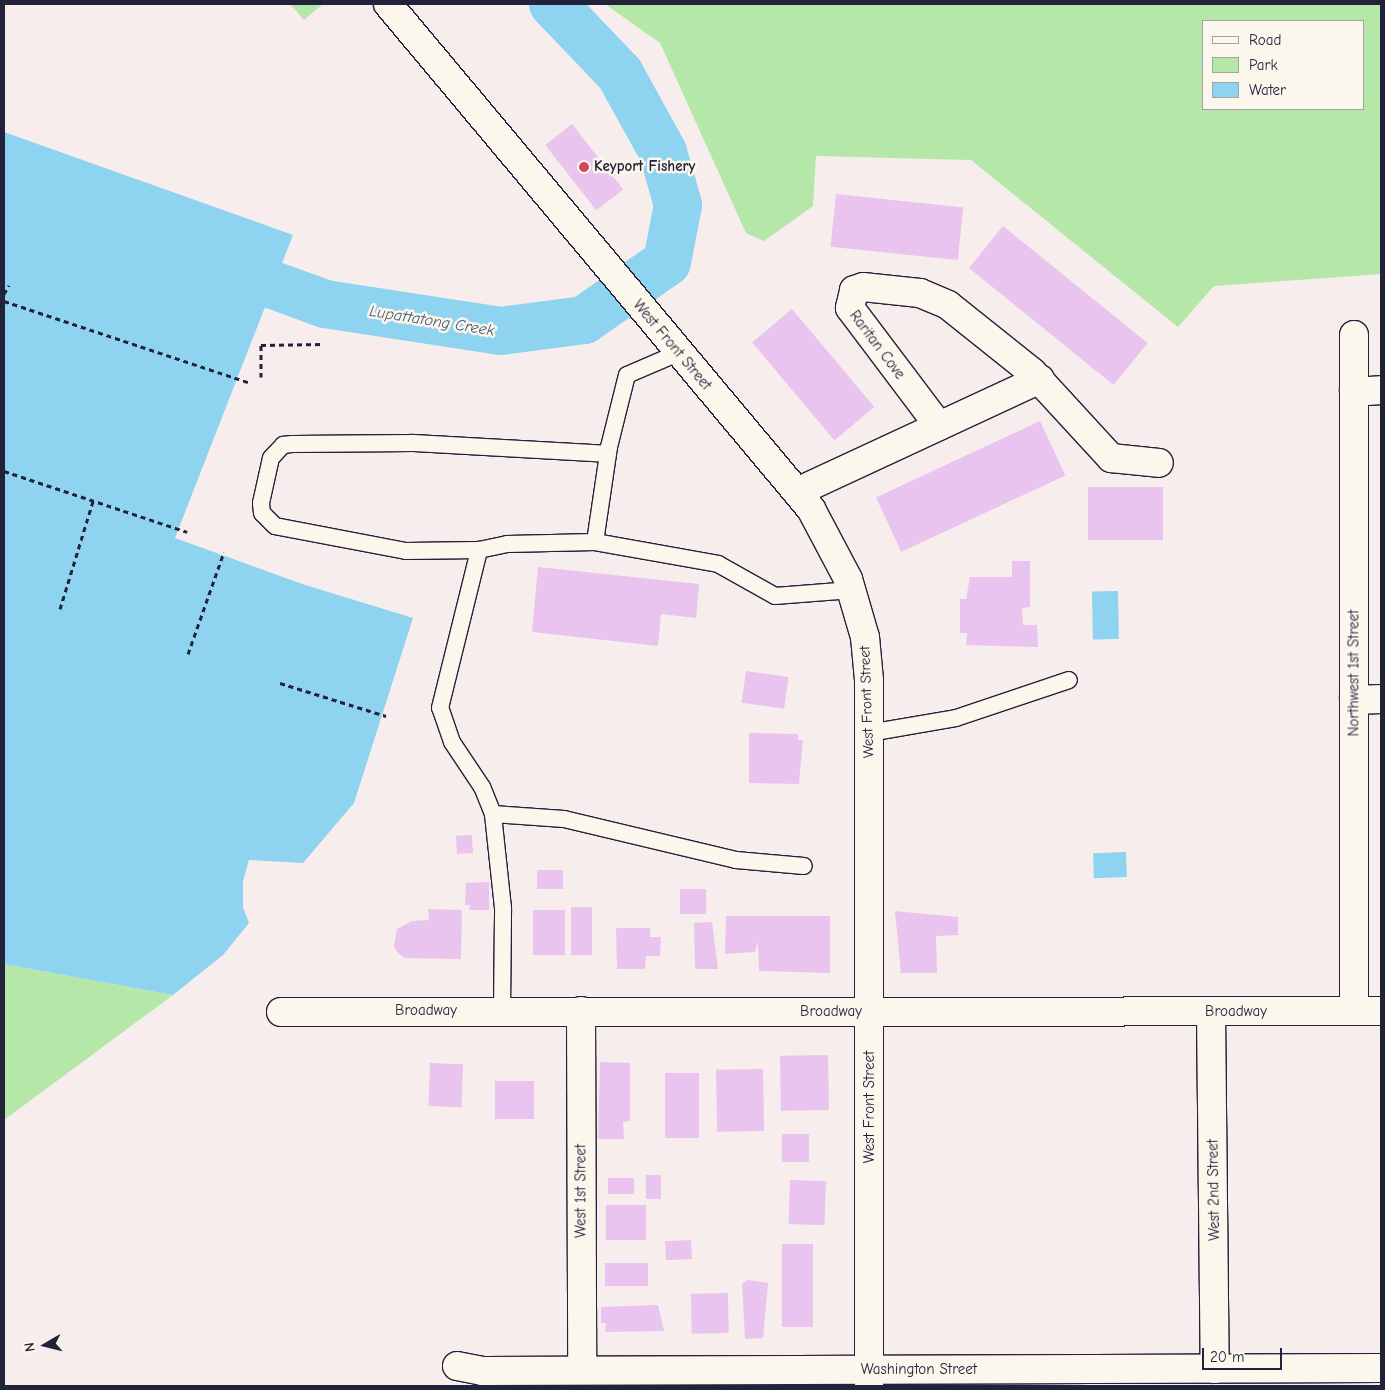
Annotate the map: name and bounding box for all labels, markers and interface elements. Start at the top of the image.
legend [1202,20,1365,110]
text: Road [1249,31,1281,49]
text: Park [1249,56,1278,74]
text: Water [1249,81,1286,99]
place label: Keyport Fishery [594,158,695,176]
marker: Keyport Fishery [578,161,590,173]
street label: West Front Street [629,296,715,394]
water label: Lupattatong Creek [368,302,496,340]
street label: Raritan Cove [845,307,909,383]
street label: Northwest 1st Street [1345,610,1363,736]
street label: West Front Street [856,645,878,759]
street label: Broadway [395,1002,457,1020]
street label: Broadway [800,1003,862,1021]
street label: Broadway [1205,1003,1267,1021]
street label: West Front Street [861,1051,879,1163]
street label: West 2nd Street [1204,1139,1224,1241]
street label: West 1st Street [572,1144,590,1238]
north arrow [20,1320,70,1370]
scale bar [1205,1338,1285,1370]
text: N [21,1341,39,1353]
text: 20 m [1210,1348,1244,1366]
street label: Washington Street [861,1361,977,1379]

